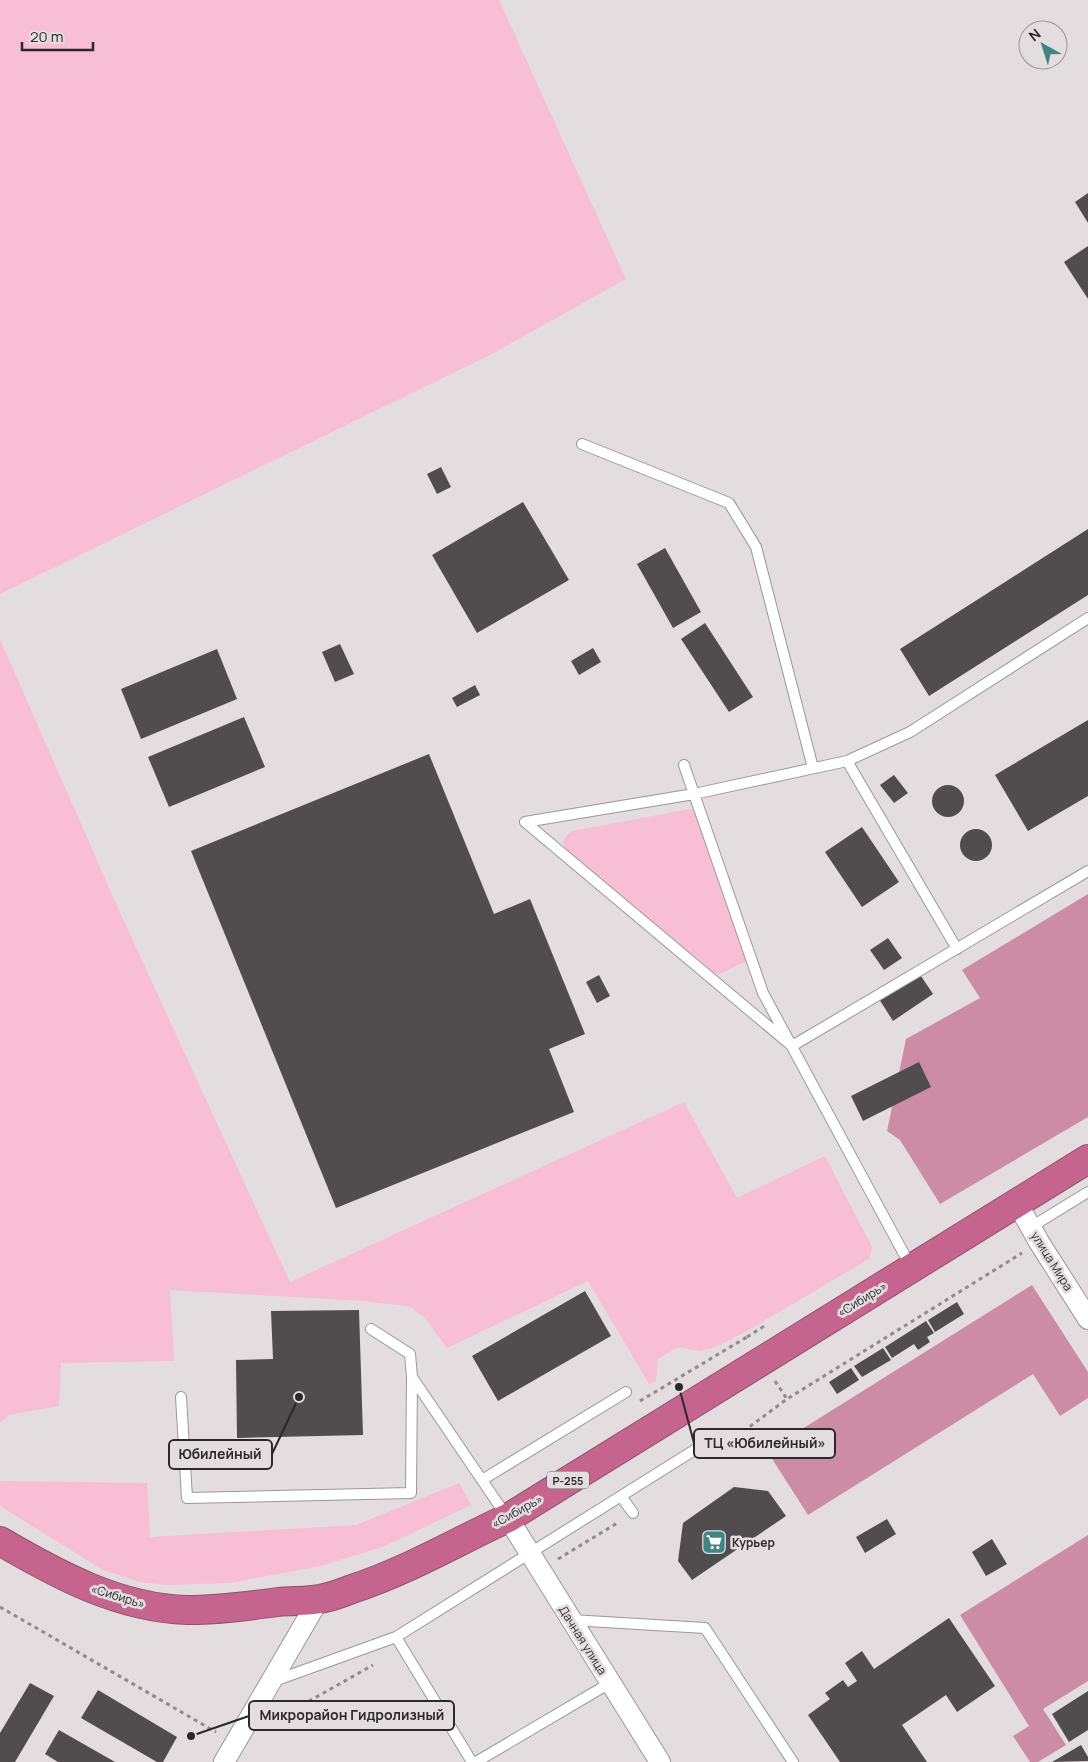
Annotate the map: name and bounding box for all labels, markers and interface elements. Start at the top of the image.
scale bar [22,20,94,52]
north arrow [1018,20,1068,70]
text: N [1025,24,1044,45]
text: 20 m [30,26,63,47]
street label: улица Мира [1027,1228,1077,1294]
street label: «Сибирь» [834,1277,890,1321]
callout: ТЦ «Юбилейный» [694,1429,835,1458]
text: ТЦ «Юбилейный» [704,1433,826,1452]
callout: Юбилейный [169,1440,272,1469]
text: Юбилейный [178,1444,262,1463]
road number: Р-255 [547,1472,589,1488]
street label: «Сибирь» [489,1490,545,1532]
supermarket icon: Курьер [701,1529,727,1555]
place label: Курьер [732,1534,775,1551]
street label: «Сибирь» [89,1580,147,1612]
street label: Дачная улица [555,1602,611,1678]
callout: Микрорайон Гидролизный [249,1701,454,1730]
text: Микрорайон Гидролизный [260,1705,444,1724]

